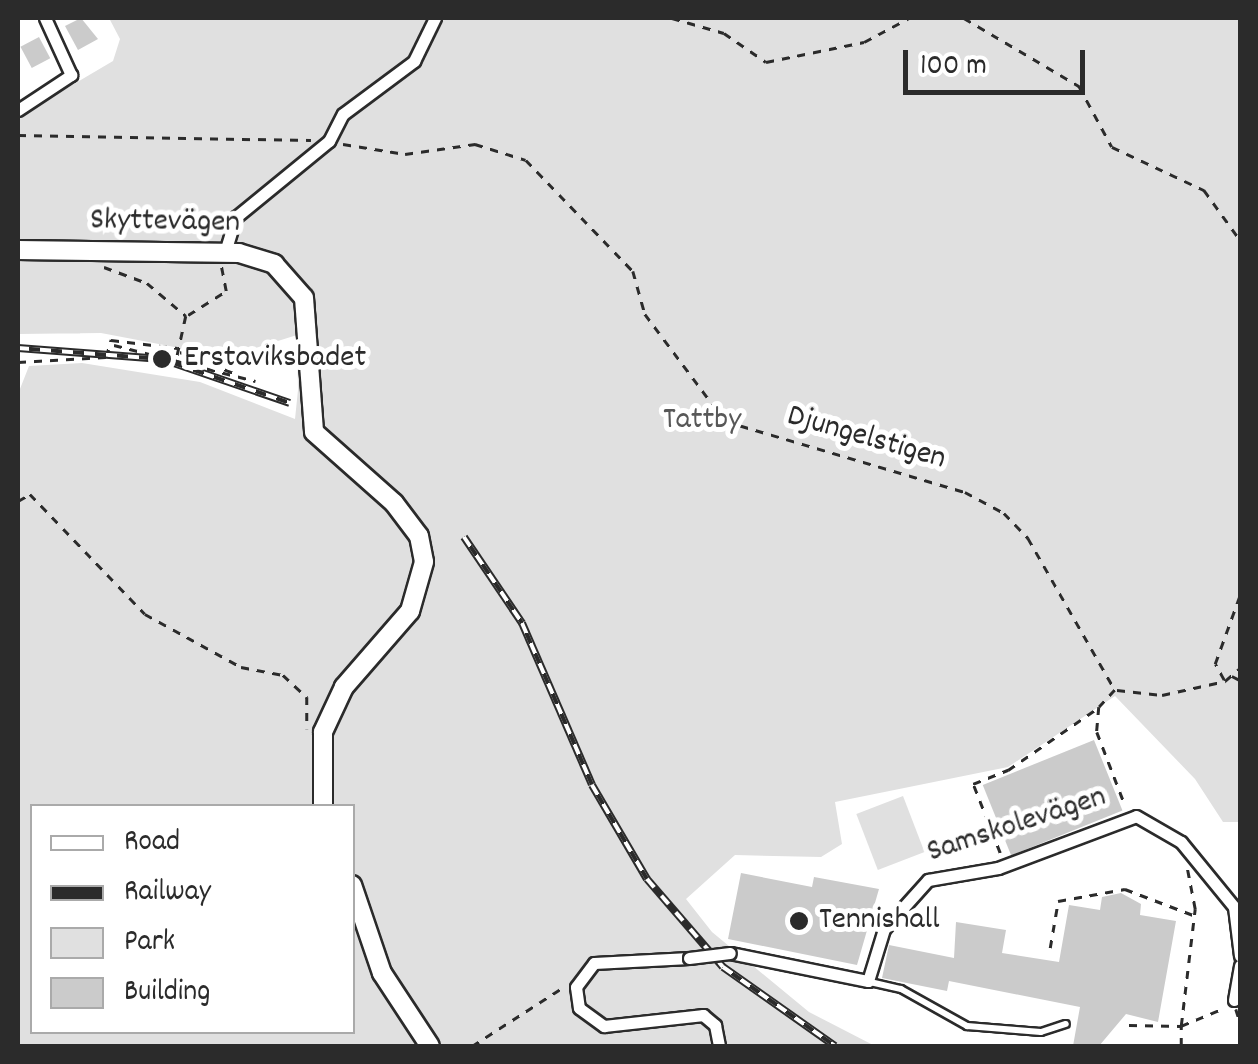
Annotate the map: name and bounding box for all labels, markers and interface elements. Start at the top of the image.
scale bar [908,30,1090,92]
text: 100 m [920,46,987,89]
street label: Skyttevägen [90,202,240,244]
place label: Erstaviksbadet [184,340,366,378]
marker: Erstaviksbadet [149,346,175,372]
street label: Djungelstigen [782,398,950,480]
park label: Tattby [663,402,741,440]
street label: Samskolevägen [923,779,1111,873]
legend [30,804,355,1034]
text: Road [124,822,180,865]
text: Railway [124,872,211,915]
place label: Tennishall [819,902,940,940]
marker: Tennishall [788,910,810,932]
text: Park [124,922,175,965]
text: Building [124,972,210,1015]

